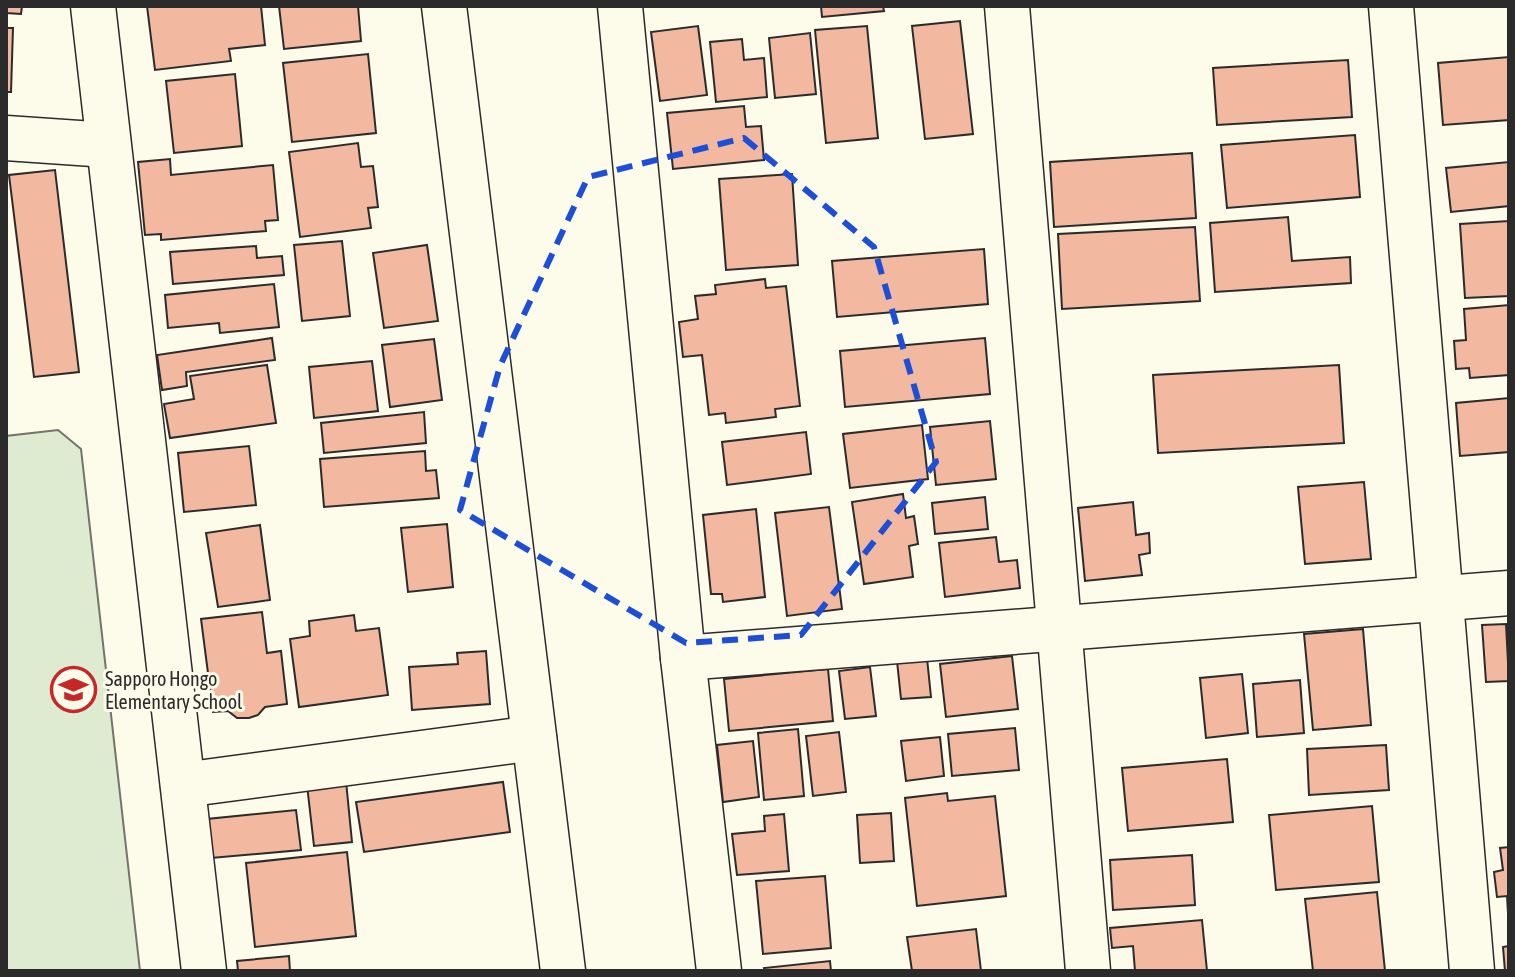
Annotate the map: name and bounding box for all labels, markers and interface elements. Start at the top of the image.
school or university icon: Sapporo Hongo Elementary School [50,665,98,713]
place label: Sapporo Hongo Elementary School [105,667,243,713]

